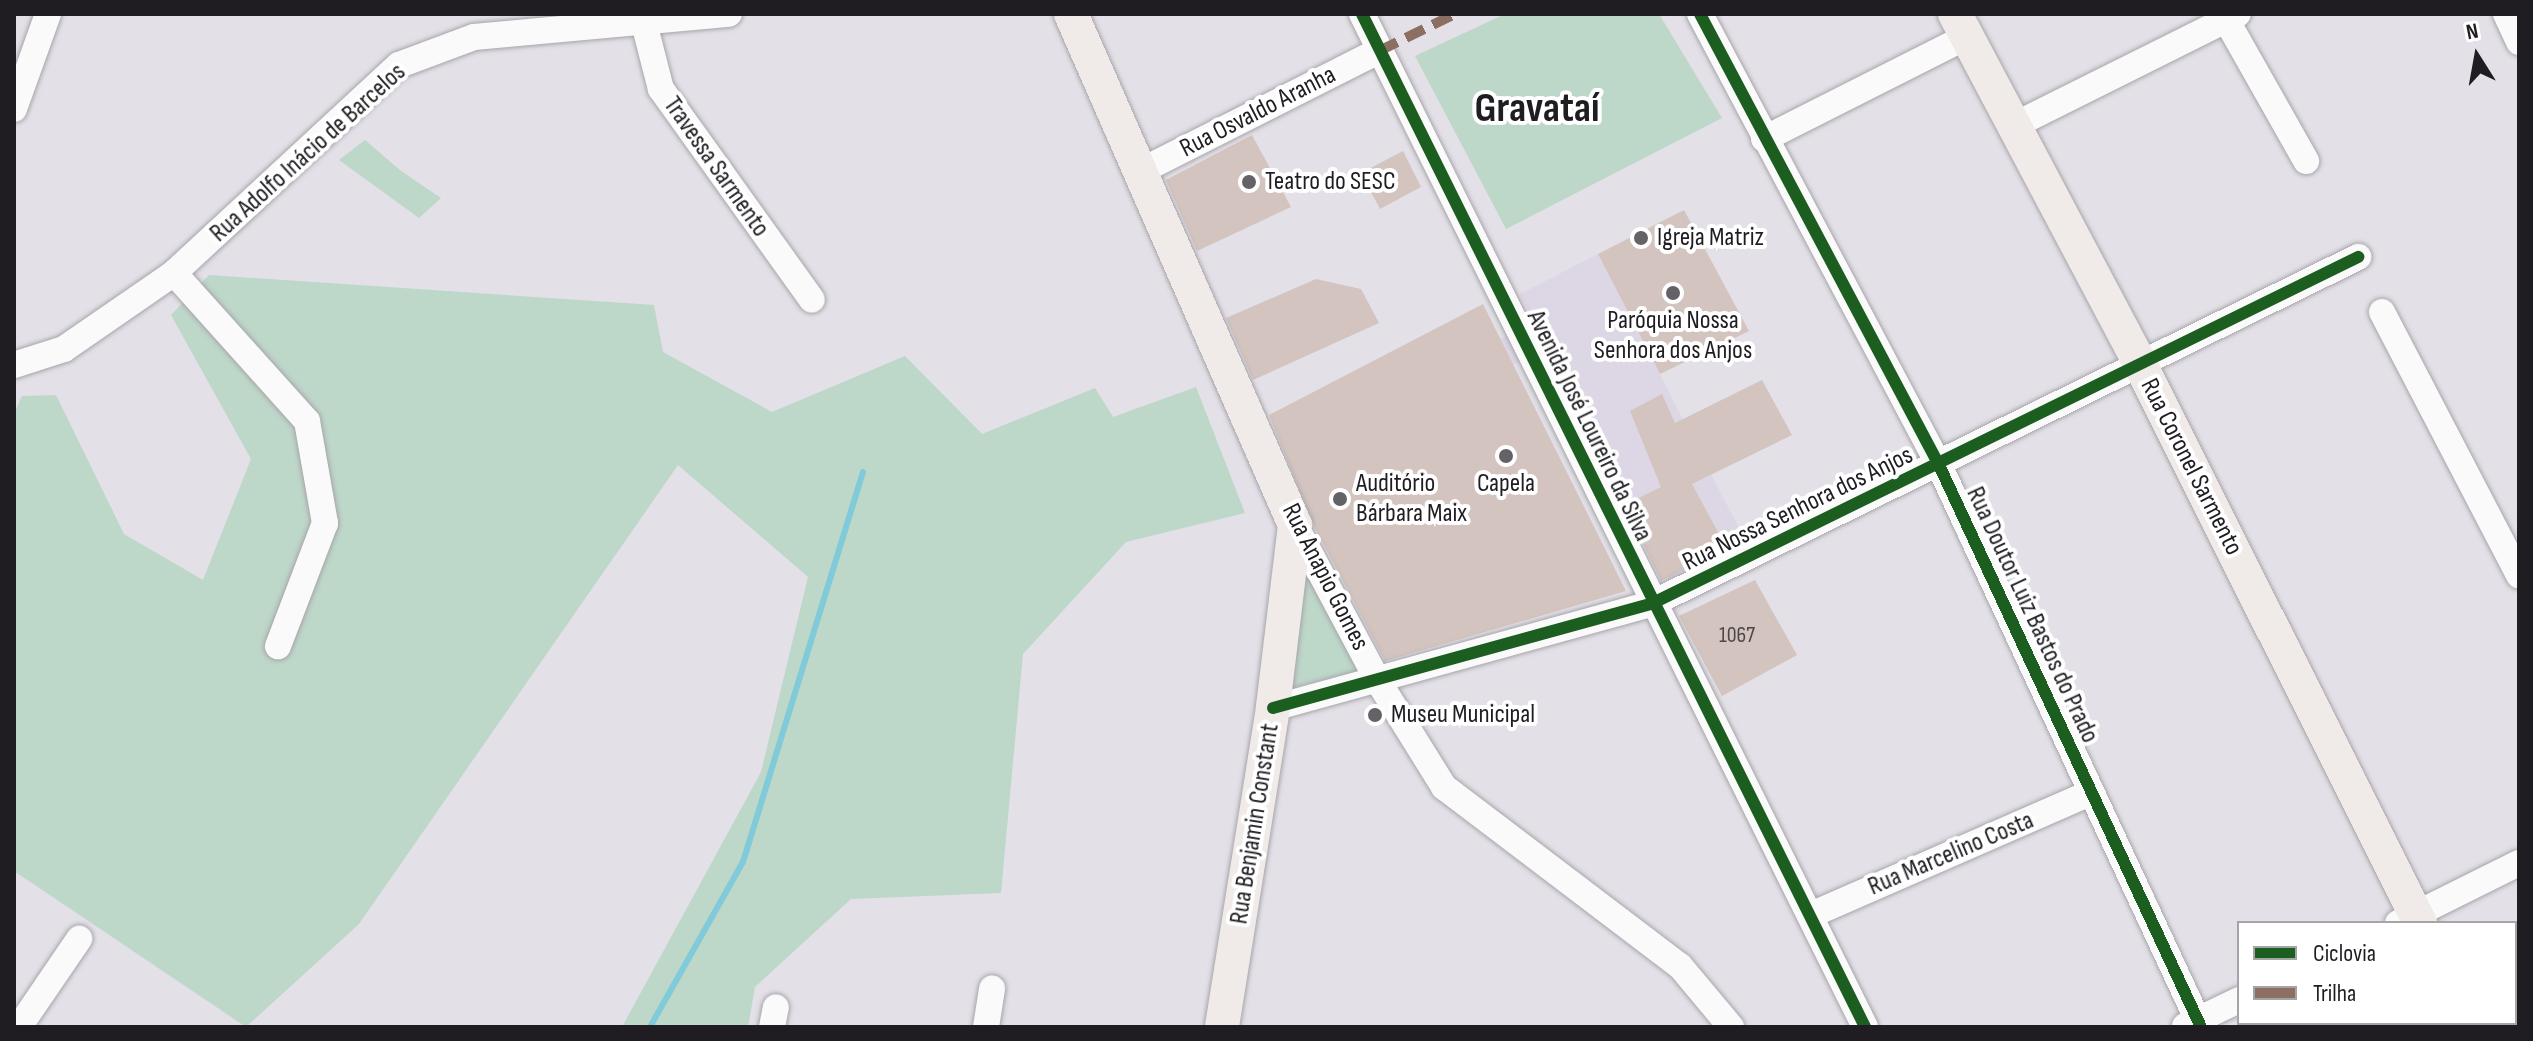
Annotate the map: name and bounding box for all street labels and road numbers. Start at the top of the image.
street label: Rua Adolfo Inácio de Barcelos [204,57,412,249]
street label: Rua Osvaldo Aranha [1175,59,1341,165]
street label: Travessa Sarmento [656,91,776,243]
street label: Avenida José Loureiro da Silva [1520,306,1658,546]
street label: Rua Coronel Sarmento [2133,373,2249,561]
street label: Rua Nossa Senhora dos Anjos [1678,440,1918,578]
street label: Rua Doutor Luiz Bastos do Prado [1959,482,2105,748]
street label: Rua Anapio Gomes [1275,498,1375,656]
street label: Rua Benjamin Constant [1224,722,1286,926]
street label: Rua Marcelino Costa [1864,805,2038,903]

